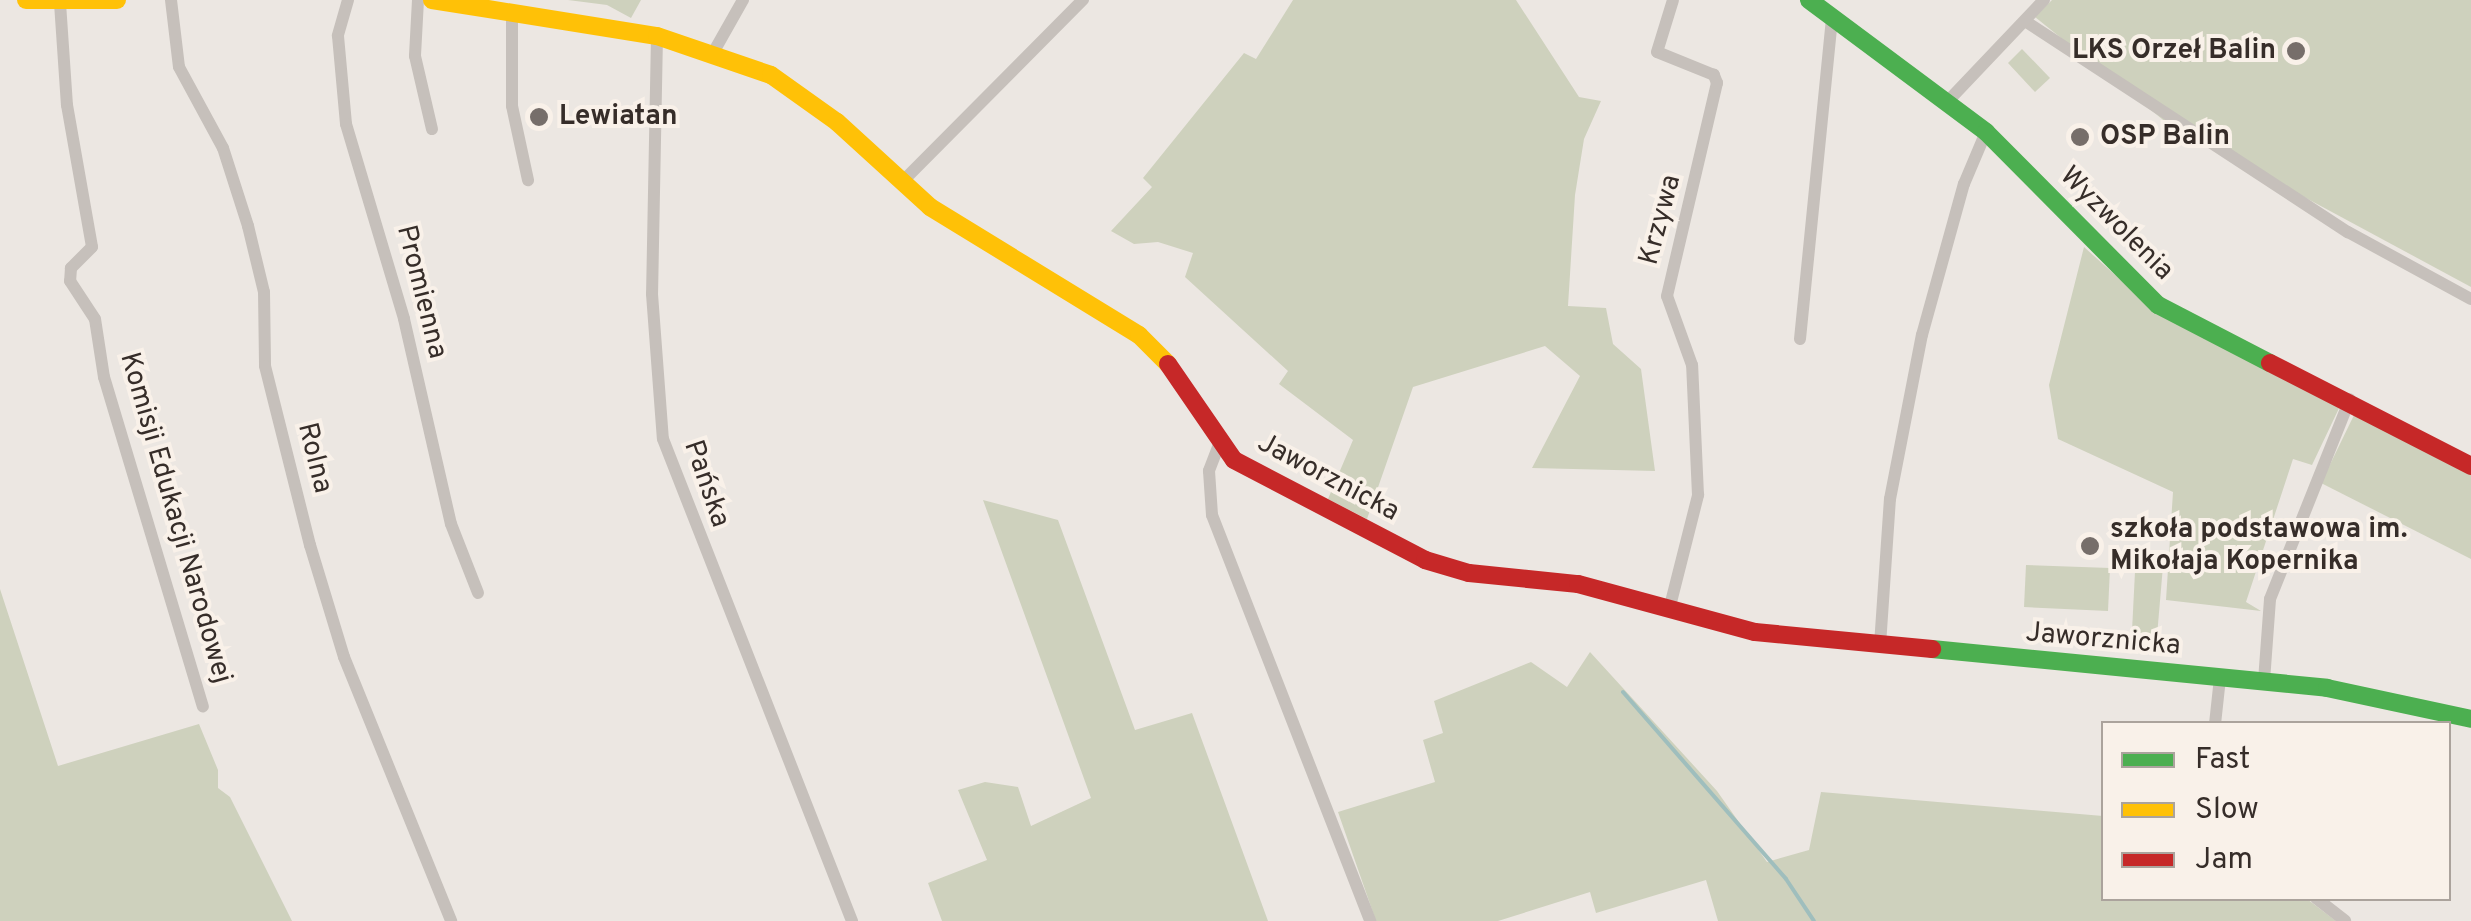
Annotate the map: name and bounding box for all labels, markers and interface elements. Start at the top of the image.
place label: LKS Orzeł Balin [2072,34,2276,68]
marker: LKS Orzeł Balin [2285,40,2307,62]
place label: Lewiatan [559,100,678,134]
marker: Lewiatan [528,106,550,128]
place label: OSP Balin [2100,120,2230,154]
marker: OSP Balin [2069,126,2091,148]
street label: Wyzwolenia [2052,160,2180,288]
street label: Krzywa [1633,171,1689,269]
street label: Promienna [388,222,454,362]
street label: Komisji Edukacji Narodowej [112,349,238,687]
street label: Rolna [289,419,339,497]
street label: Jaworznicka [1251,427,1405,529]
street label: Pańska [675,436,737,532]
place label: szkoła podstawowa im. Mikołaja Kopernika [2110,513,2408,579]
marker: szkoła podstawowa im. Mikołaja Kopernika [2079,535,2101,557]
street label: Jaworznicka [2024,616,2182,664]
legend [2101,721,2451,901]
text: Fast [2195,742,2250,779]
text: Slow [2195,792,2259,829]
text: Jam [2195,842,2253,879]

